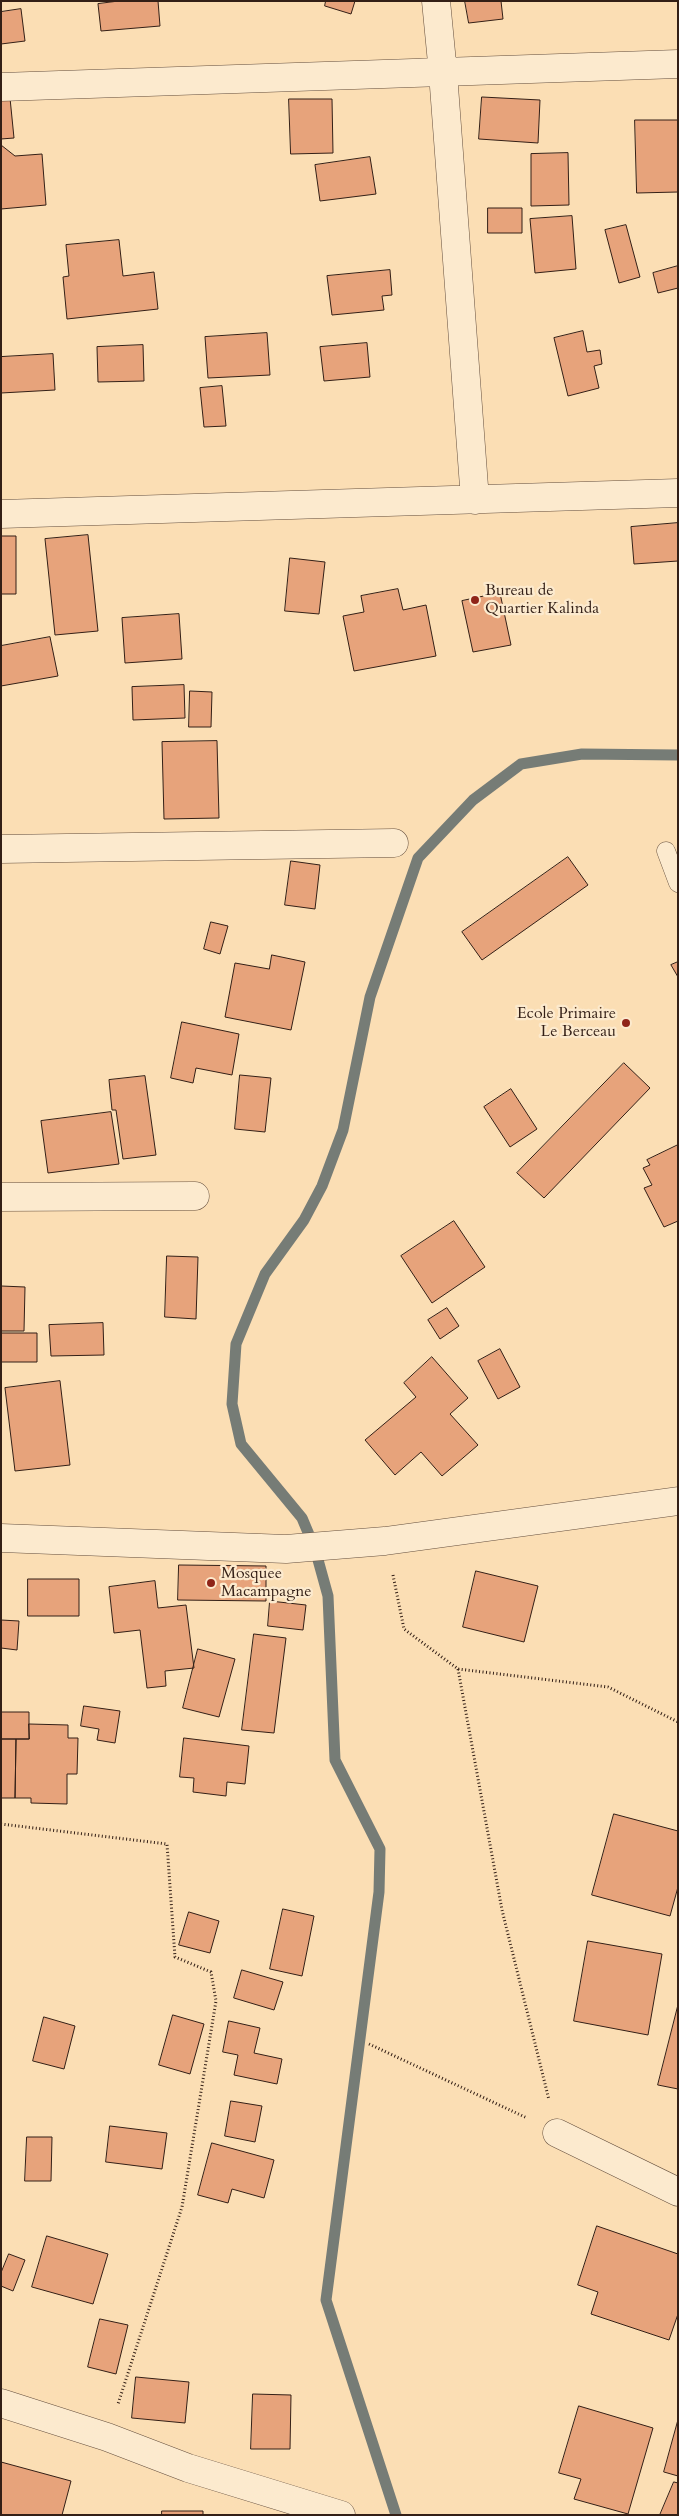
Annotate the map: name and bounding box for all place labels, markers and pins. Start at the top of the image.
place label: Bureau de Quartier Kalinda [485,581,599,619]
marker: Bureau de Quartier Kalinda [469,594,481,606]
place label: Ecole Primaire Le Berceau [517,1004,616,1042]
marker: Ecole Primaire Le Berceau [620,1017,632,1029]
place label: Mosquee Macampagne [221,1564,311,1602]
marker: Mosquee Macampagne [205,1577,217,1589]

